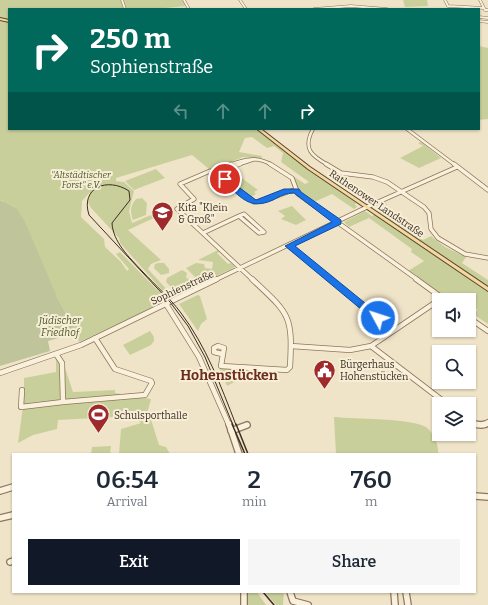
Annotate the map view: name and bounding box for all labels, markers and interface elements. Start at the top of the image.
text: 250 m [90,22,171,55]
icon: right [24,24,76,76]
text: Sophienstraße [90,56,213,78]
icon: left [170,100,192,122]
icon: ahead [212,100,234,122]
icon: ahead [254,100,276,122]
icon: right [296,100,318,122]
pin [208,162,242,196]
icon: arrive [214,168,236,190]
street label: Rathenower Landstraße [327,168,426,240]
park label: "Altstädtischer Forst" e.V. [51,170,111,190]
school or university icon: Kita "Klein & Groß" [149,200,175,233]
place label: Kita "Klein & Groß" [178,202,228,226]
street label: Sophienstraße [149,268,216,308]
map controls [432,293,476,441]
button: sound [432,293,476,337]
position arrow [357,297,399,339]
park label: Jüdischer Friedhof [38,315,82,339]
button: search [432,345,476,389]
public building icon: Bürgerhaus Hohenstücken [311,357,337,390]
place label: Bürgerhaus Hohenstücken [340,359,409,383]
district label: Hohenstücken [180,367,278,384]
button: layers [432,397,476,441]
sports icon: Schulsporthalle [86,402,112,435]
place label: Schulsporthalle [114,410,187,422]
text: 06:54 [96,466,158,494]
text: 2 [248,466,261,494]
text: 760 [350,466,392,494]
text: Arrival [106,494,148,509]
text: min [242,494,267,509]
text: m [365,494,377,509]
button: Exit [28,539,240,585]
button: Share [248,539,460,585]

